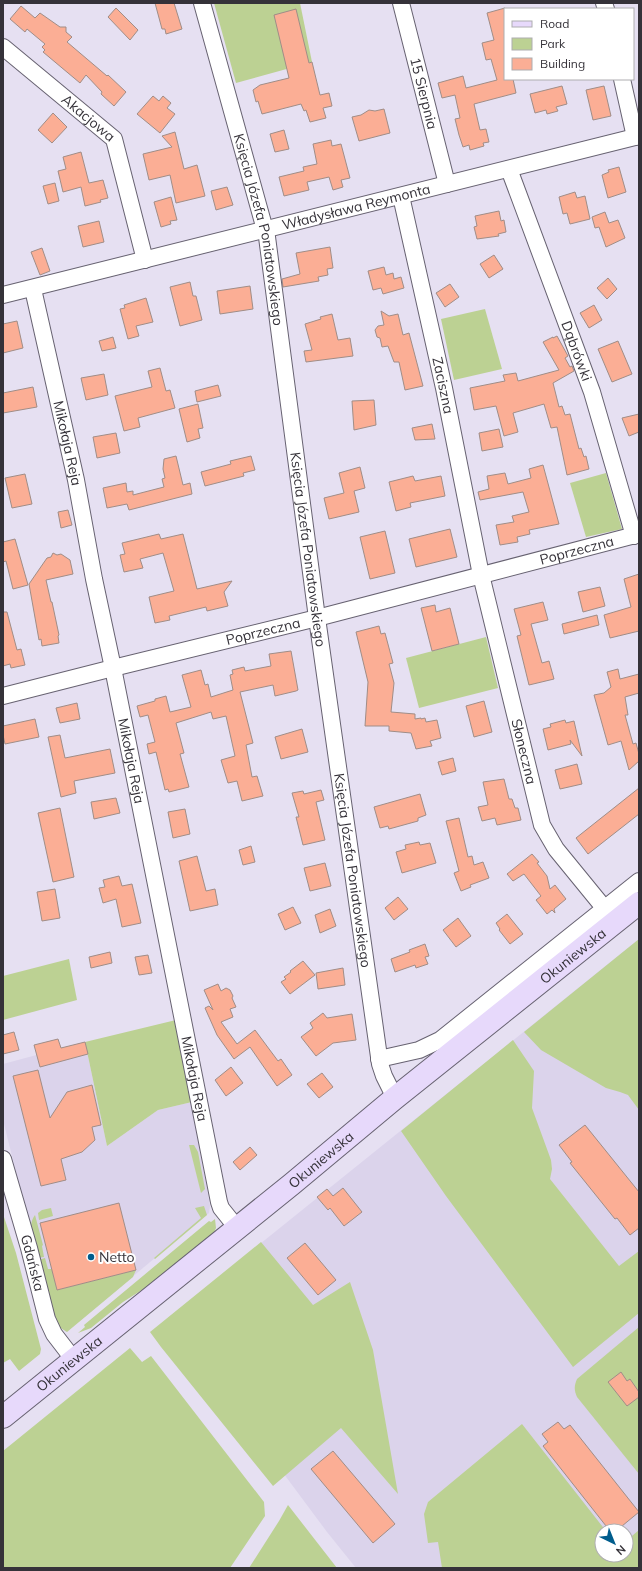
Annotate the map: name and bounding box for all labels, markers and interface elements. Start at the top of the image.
legend [504,8,634,80]
text: Road [540,16,569,31]
text: Park [540,36,566,51]
street label: 15 Sierpnia [406,55,442,131]
text: Building [540,56,585,71]
street label: Akacjowa [58,90,119,145]
street label: Księcia Józefa Poniatowskiego [230,132,288,327]
street label: Władysława Reymonta [280,180,432,234]
street label: Dąbrówki [557,318,596,383]
street label: Zaciszna [428,355,458,415]
street label: Mikołaja Reja [49,399,86,487]
street label: Księcia Józefa Poniatowskiego [286,451,330,648]
street label: Poprzeczna [538,532,616,569]
street label: Poprzeczna [224,613,302,649]
street label: Mikołaja Reja [114,717,149,805]
street label: Słoneczna [507,717,541,786]
street label: Księcia Józefa Poniatowskiego [330,772,375,969]
street label: Okuniewska [536,924,610,988]
street label: Mikołaja Reja [177,1034,212,1123]
street label: Okuniewska [285,1127,357,1192]
street label: Gdańska [17,1232,49,1293]
place label: Netto [99,1248,135,1266]
marker: Netto [86,1252,96,1262]
street label: Okuniewska [32,1332,106,1396]
north arrow [594,1523,634,1563]
text: N [613,1542,629,1558]

